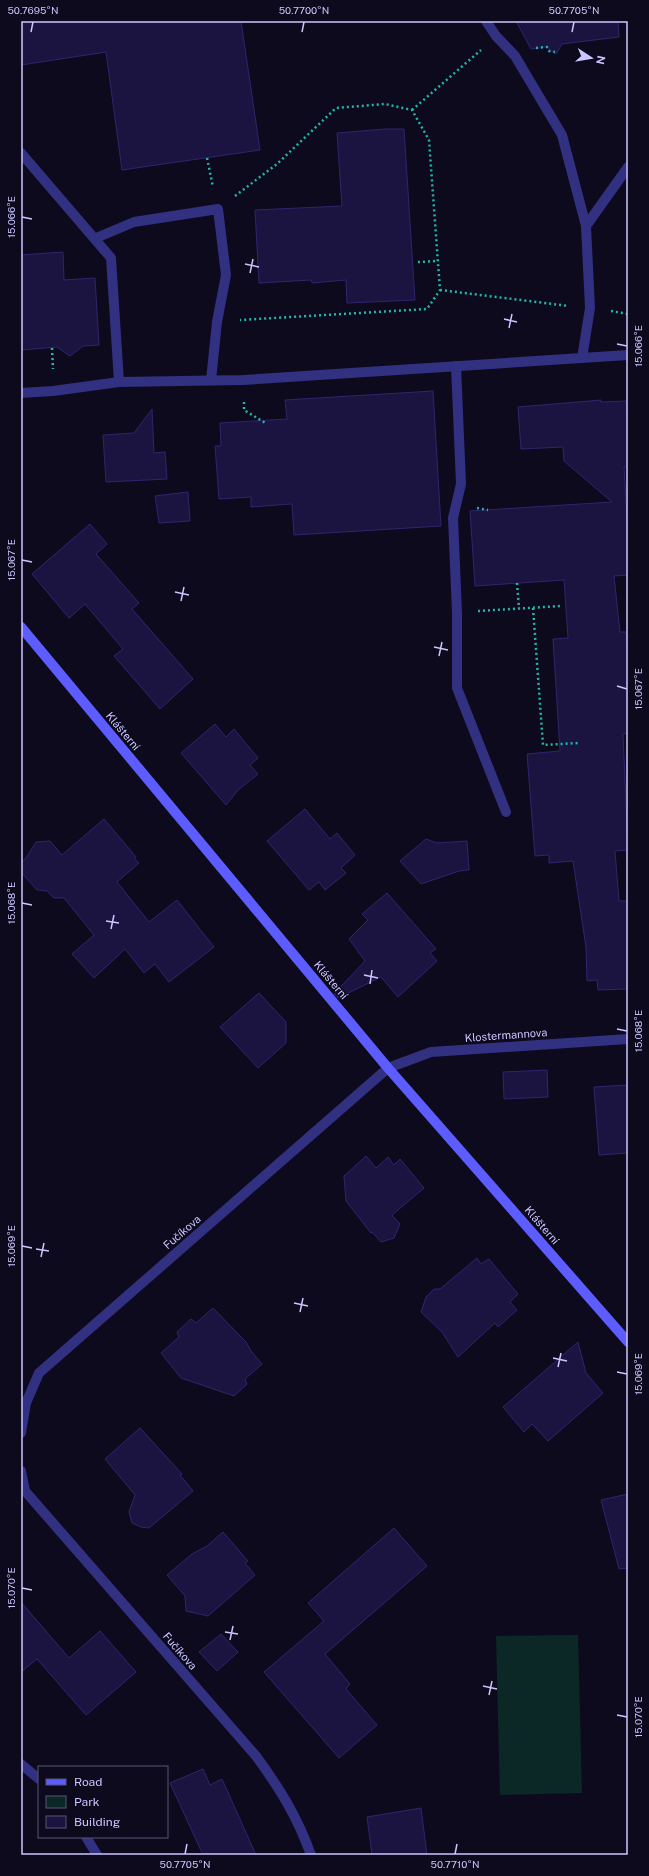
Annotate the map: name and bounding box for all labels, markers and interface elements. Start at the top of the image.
text: 50.7695°N [7,4,59,16]
text: 50.7700°N [279,4,329,16]
text: 50.7705°N [549,4,599,16]
north arrow [571,38,611,78]
text: N [594,55,608,66]
text: 15.066°E [5,196,17,238]
text: 15.066°E [632,325,644,367]
text: 15.067°E [5,539,17,581]
text: 15.067°E [632,668,644,710]
street label: Klášterní [104,710,143,753]
text: 15.068°E [5,882,17,924]
street label: Klášterní [312,959,351,1002]
text: 15.068°E [632,1010,644,1052]
street label: Klostermannova [464,1026,548,1044]
street label: Klášterní [522,1204,562,1247]
street label: Fučíkova [161,1213,203,1251]
text: 15.069°E [5,1225,17,1267]
text: 15.069°E [632,1353,644,1395]
text: 15.070°E [5,1567,17,1609]
street label: Fučíkova [161,1630,199,1672]
text: 15.070°E [632,1696,644,1738]
legend [38,1766,168,1838]
text: Road [74,1775,102,1789]
text: Park [74,1795,100,1809]
text: Building [74,1815,120,1829]
text: 50.7705°N [160,1858,210,1870]
text: 50.7710°N [431,1858,479,1870]

